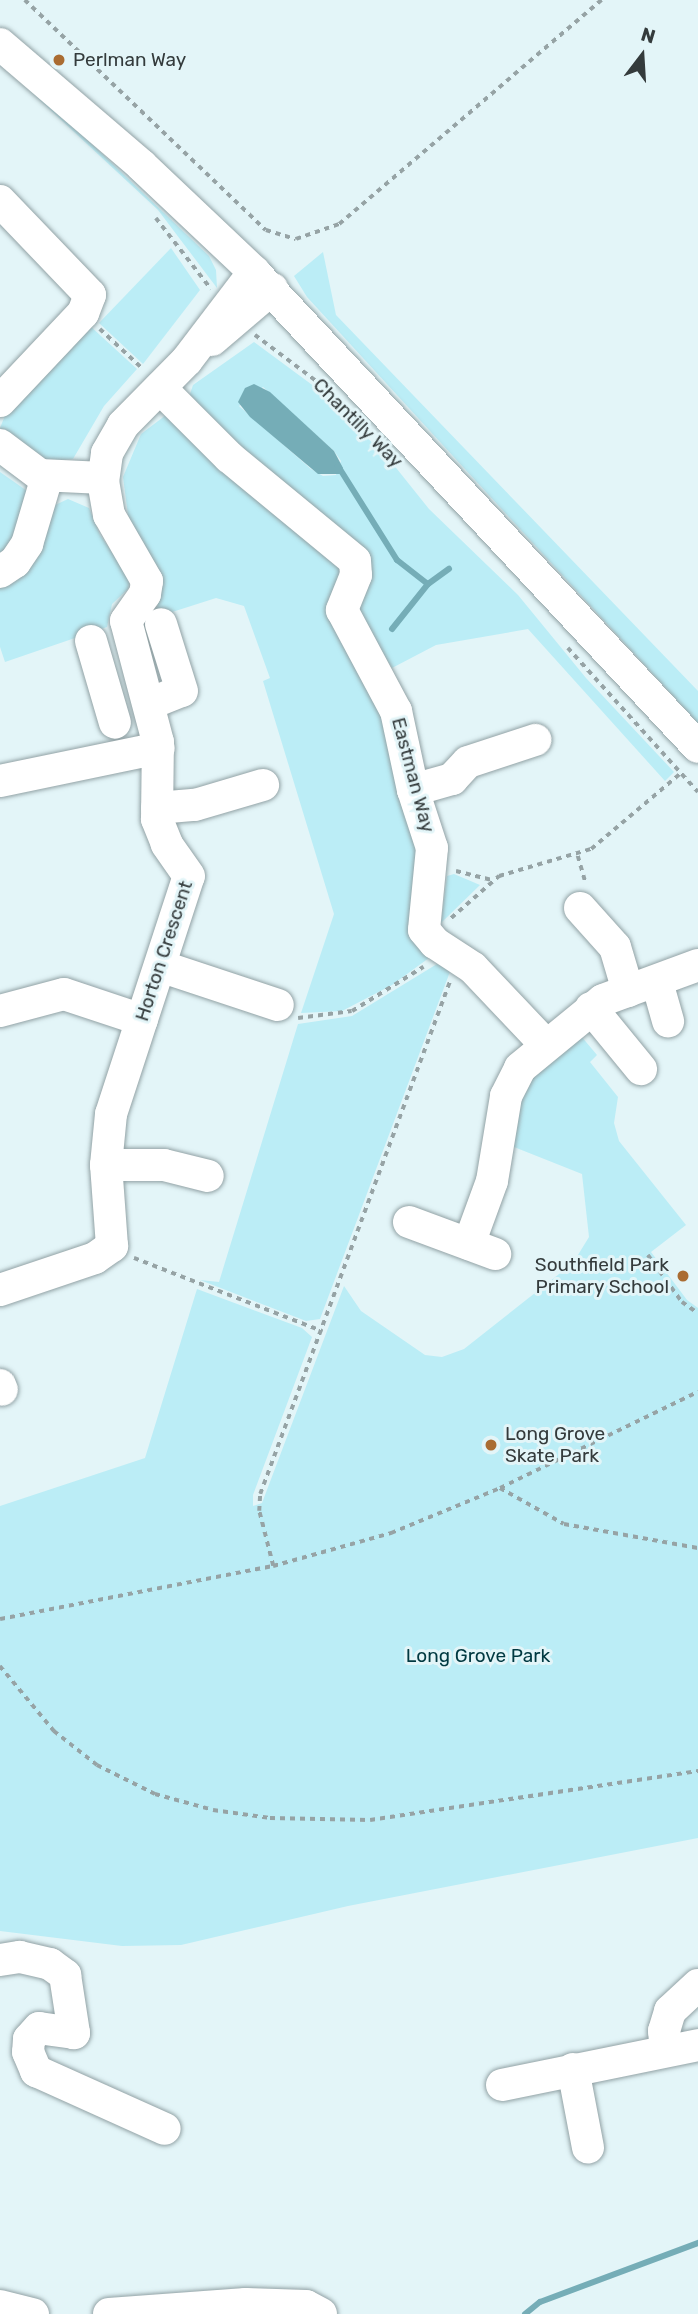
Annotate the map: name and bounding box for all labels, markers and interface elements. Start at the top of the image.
north arrow [607,21,677,91]
text: N [638,22,658,48]
place label: Perlman Way [73,49,187,71]
marker: Perlman Way [51,52,67,68]
street label: Chantilly Way [308,373,408,473]
street label: Eastman Way [387,715,439,835]
street label: Horton Crescent [131,878,197,1024]
place label: Southfield Park Primary School [535,1254,669,1298]
marker: Southfield Park Primary School [675,1268,691,1284]
place label: Long Grove Skate Park [505,1423,605,1467]
marker: Long Grove Skate Park [483,1437,499,1453]
park label: Long Grove Park [406,1645,550,1667]

